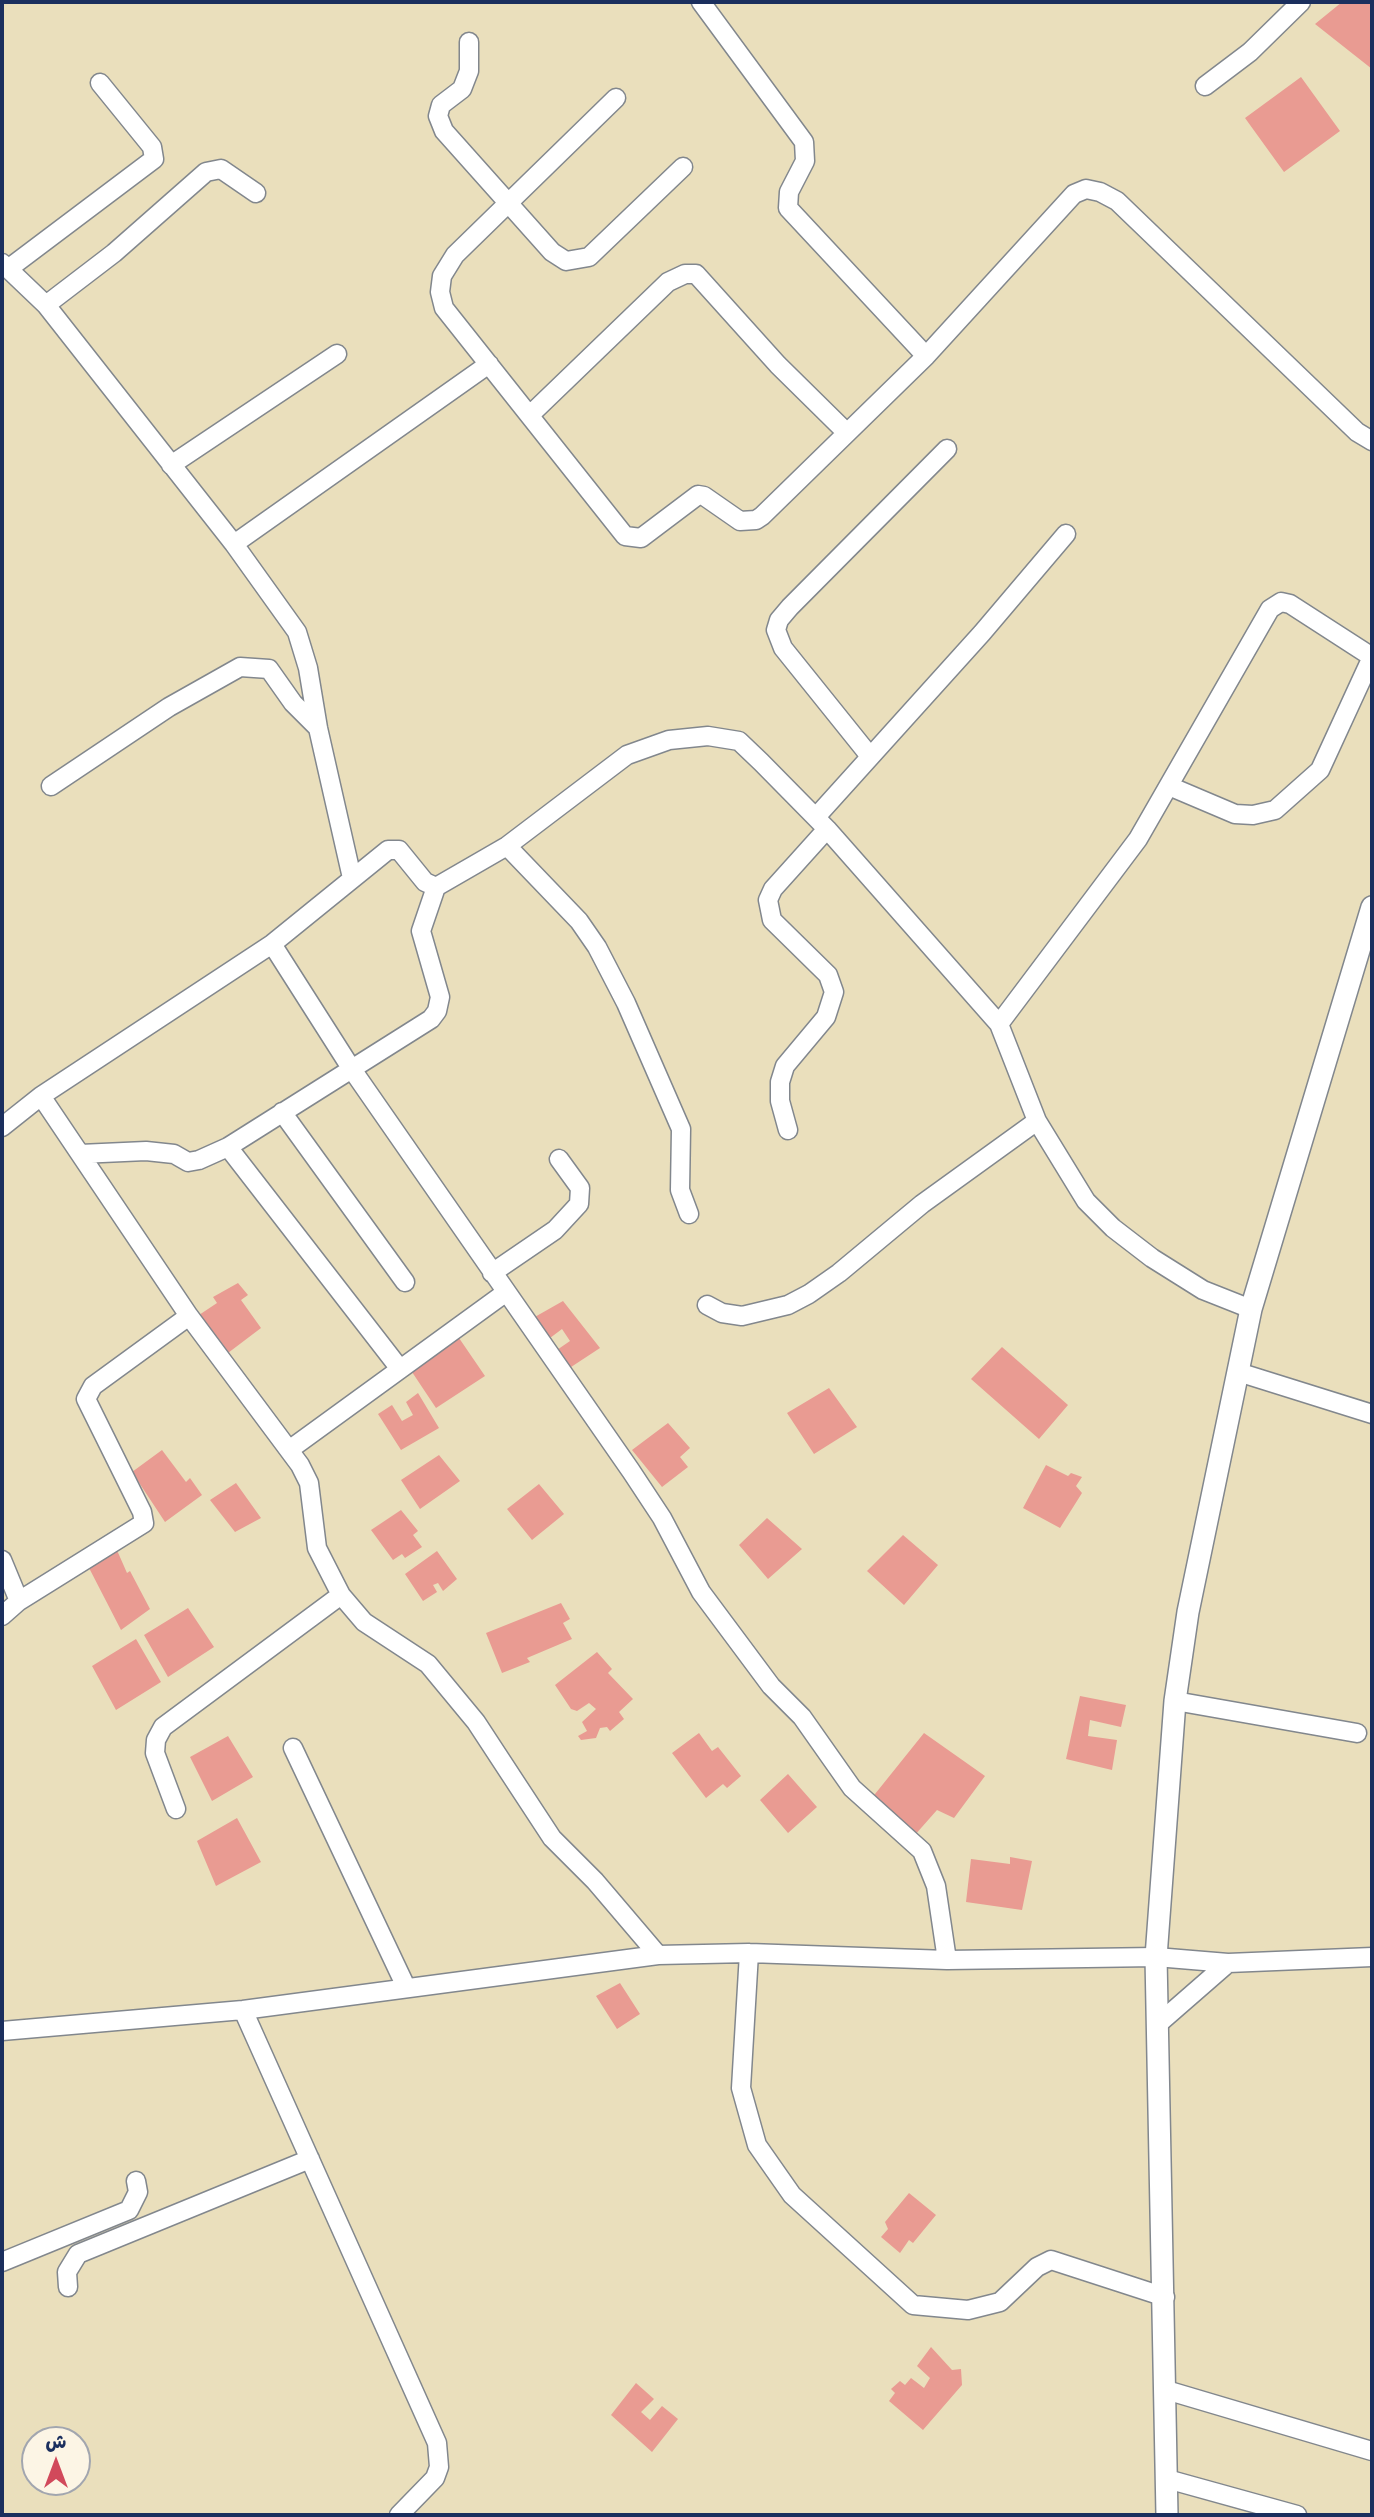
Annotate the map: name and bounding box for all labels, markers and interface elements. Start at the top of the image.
north arrow [21,2426,91,2496]
text: ش [46,2430,66,2454]

